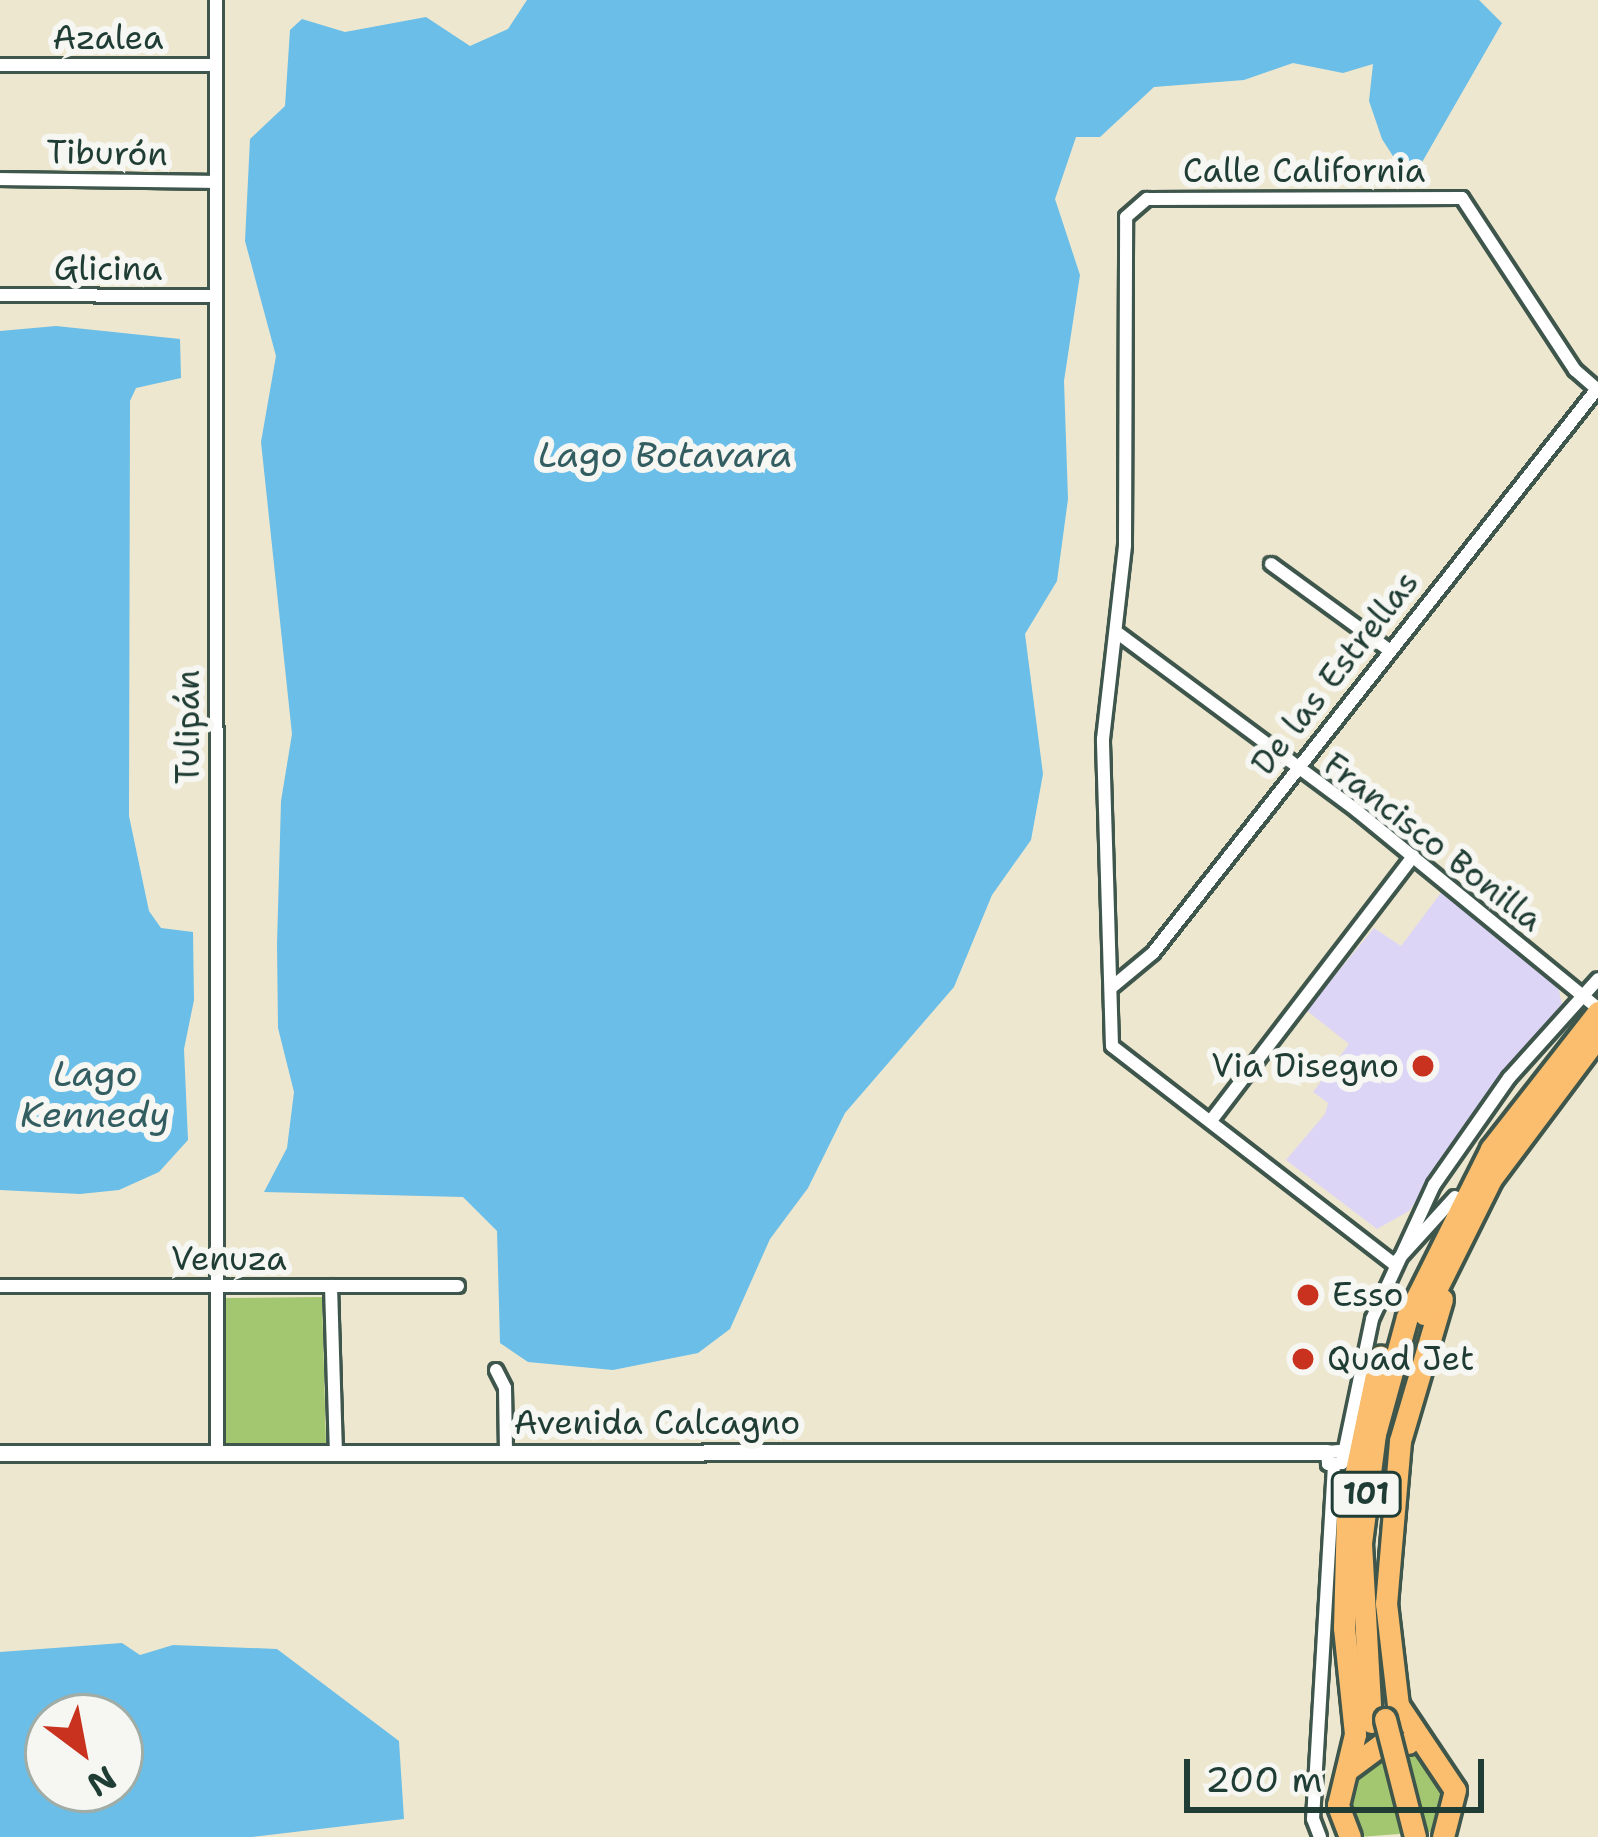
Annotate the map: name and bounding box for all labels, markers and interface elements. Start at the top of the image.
street label: Azalea [53,18,163,58]
street label: Tiburón [46,132,168,174]
street label: Calle California [1183,151,1425,191]
street label: Glicina [54,249,162,289]
water label: Lago Botavara [538,433,792,477]
street label: De las Estrellas [1243,563,1427,783]
street label: Tulipán [168,670,208,784]
street label: Francisco Bonilla [1316,744,1550,940]
place label: Via Disegno [1211,1046,1399,1086]
water label: Lago Kennedy [20,1051,170,1136]
marker: Via Disegno [1410,1053,1436,1079]
street label: Venuza [171,1239,287,1279]
place label: Esso [1332,1275,1403,1315]
marker: Esso [1295,1282,1321,1308]
place label: Quad Jet [1327,1339,1474,1379]
marker: Quad Jet [1290,1346,1316,1372]
street label: Avenida Calcagno [514,1403,800,1443]
road number: 101 [1330,1470,1402,1518]
north arrow [24,1693,144,1813]
scale bar [1190,1735,1490,1809]
text: N [79,1755,125,1807]
text: 200 m [1205,1755,1322,1804]

